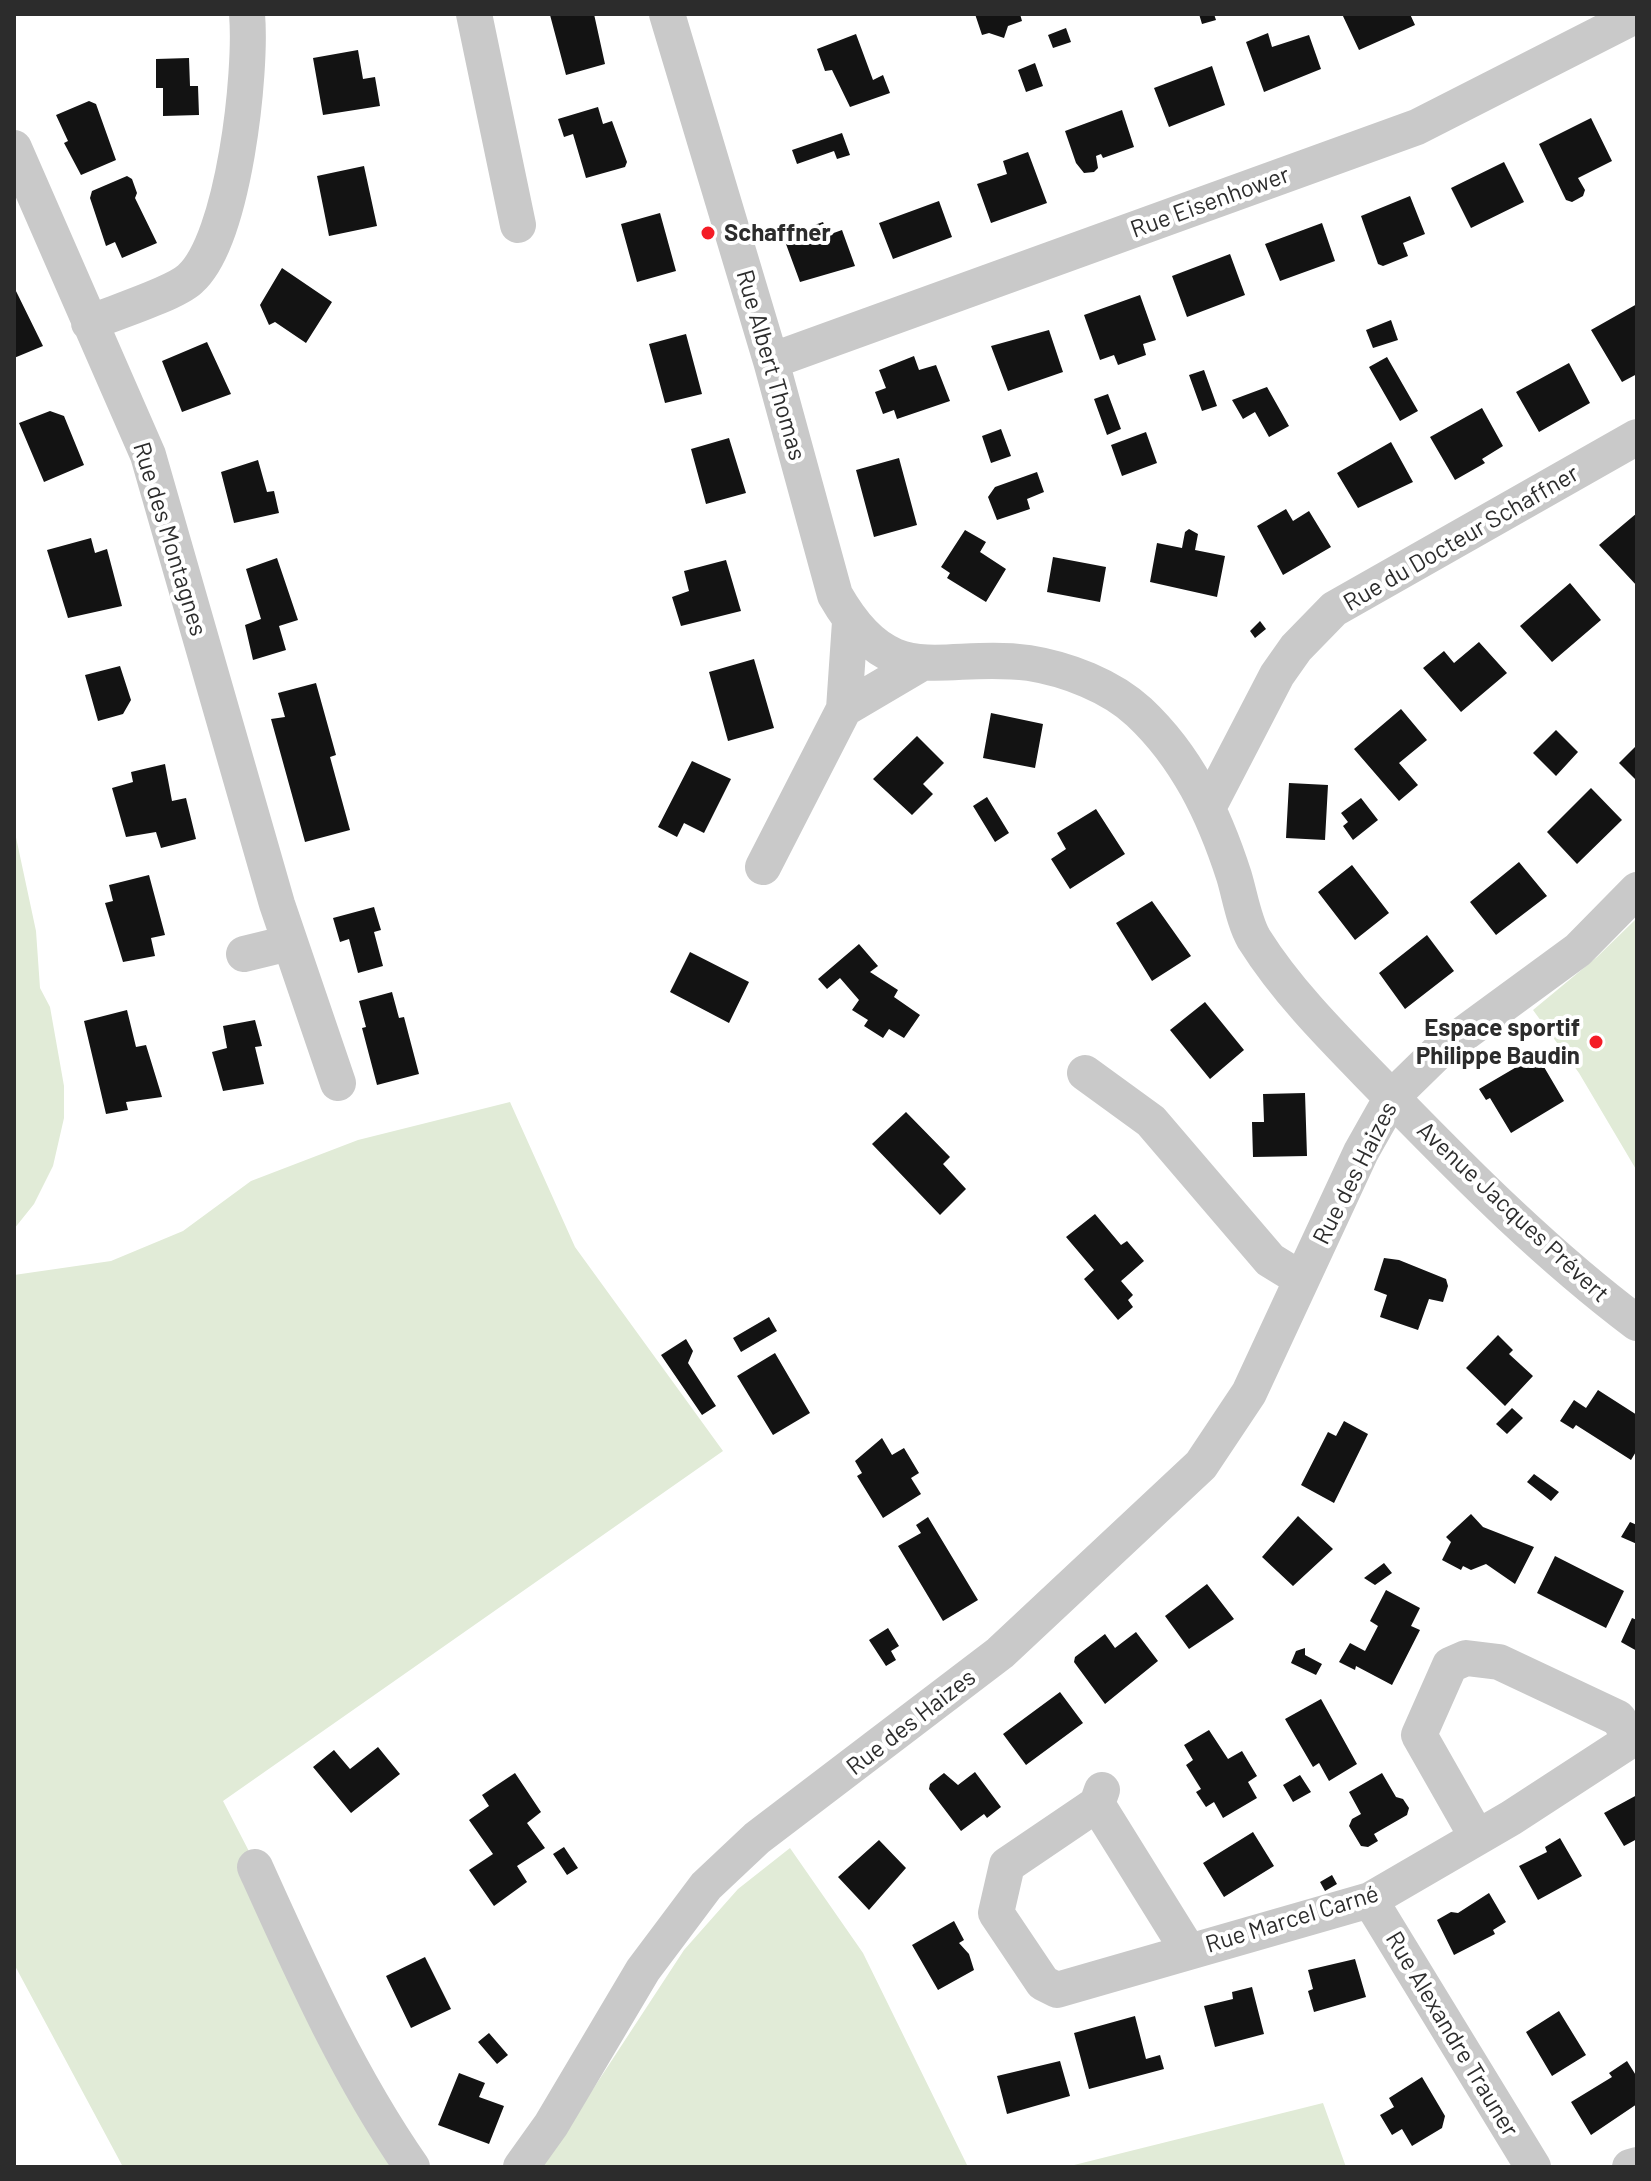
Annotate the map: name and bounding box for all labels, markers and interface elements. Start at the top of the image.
street label: Rue Eisenhower [1127,160,1293,244]
place label: Schaffner [724,219,831,247]
marker: Schaffner [699,224,717,242]
street label: Rue Albert Thomas [730,266,812,464]
street label: Rue des Montagnes [127,439,213,639]
street label: Rue du Docteur Schaffner [1338,459,1584,617]
place label: Espace sportif Philippe Baudin [1416,1014,1580,1070]
marker: Espace sportif Philippe Baudin [1587,1033,1605,1051]
street label: Rue des Haizes [1307,1097,1403,1249]
street label: Avenue Jacques Prévert [1411,1116,1615,1308]
street label: Rue des Haizes [841,1663,981,1781]
street label: Rue Marcel Carné [1202,1879,1382,1959]
street label: Rue Alexandre Trauner [1379,1926,1525,2142]

